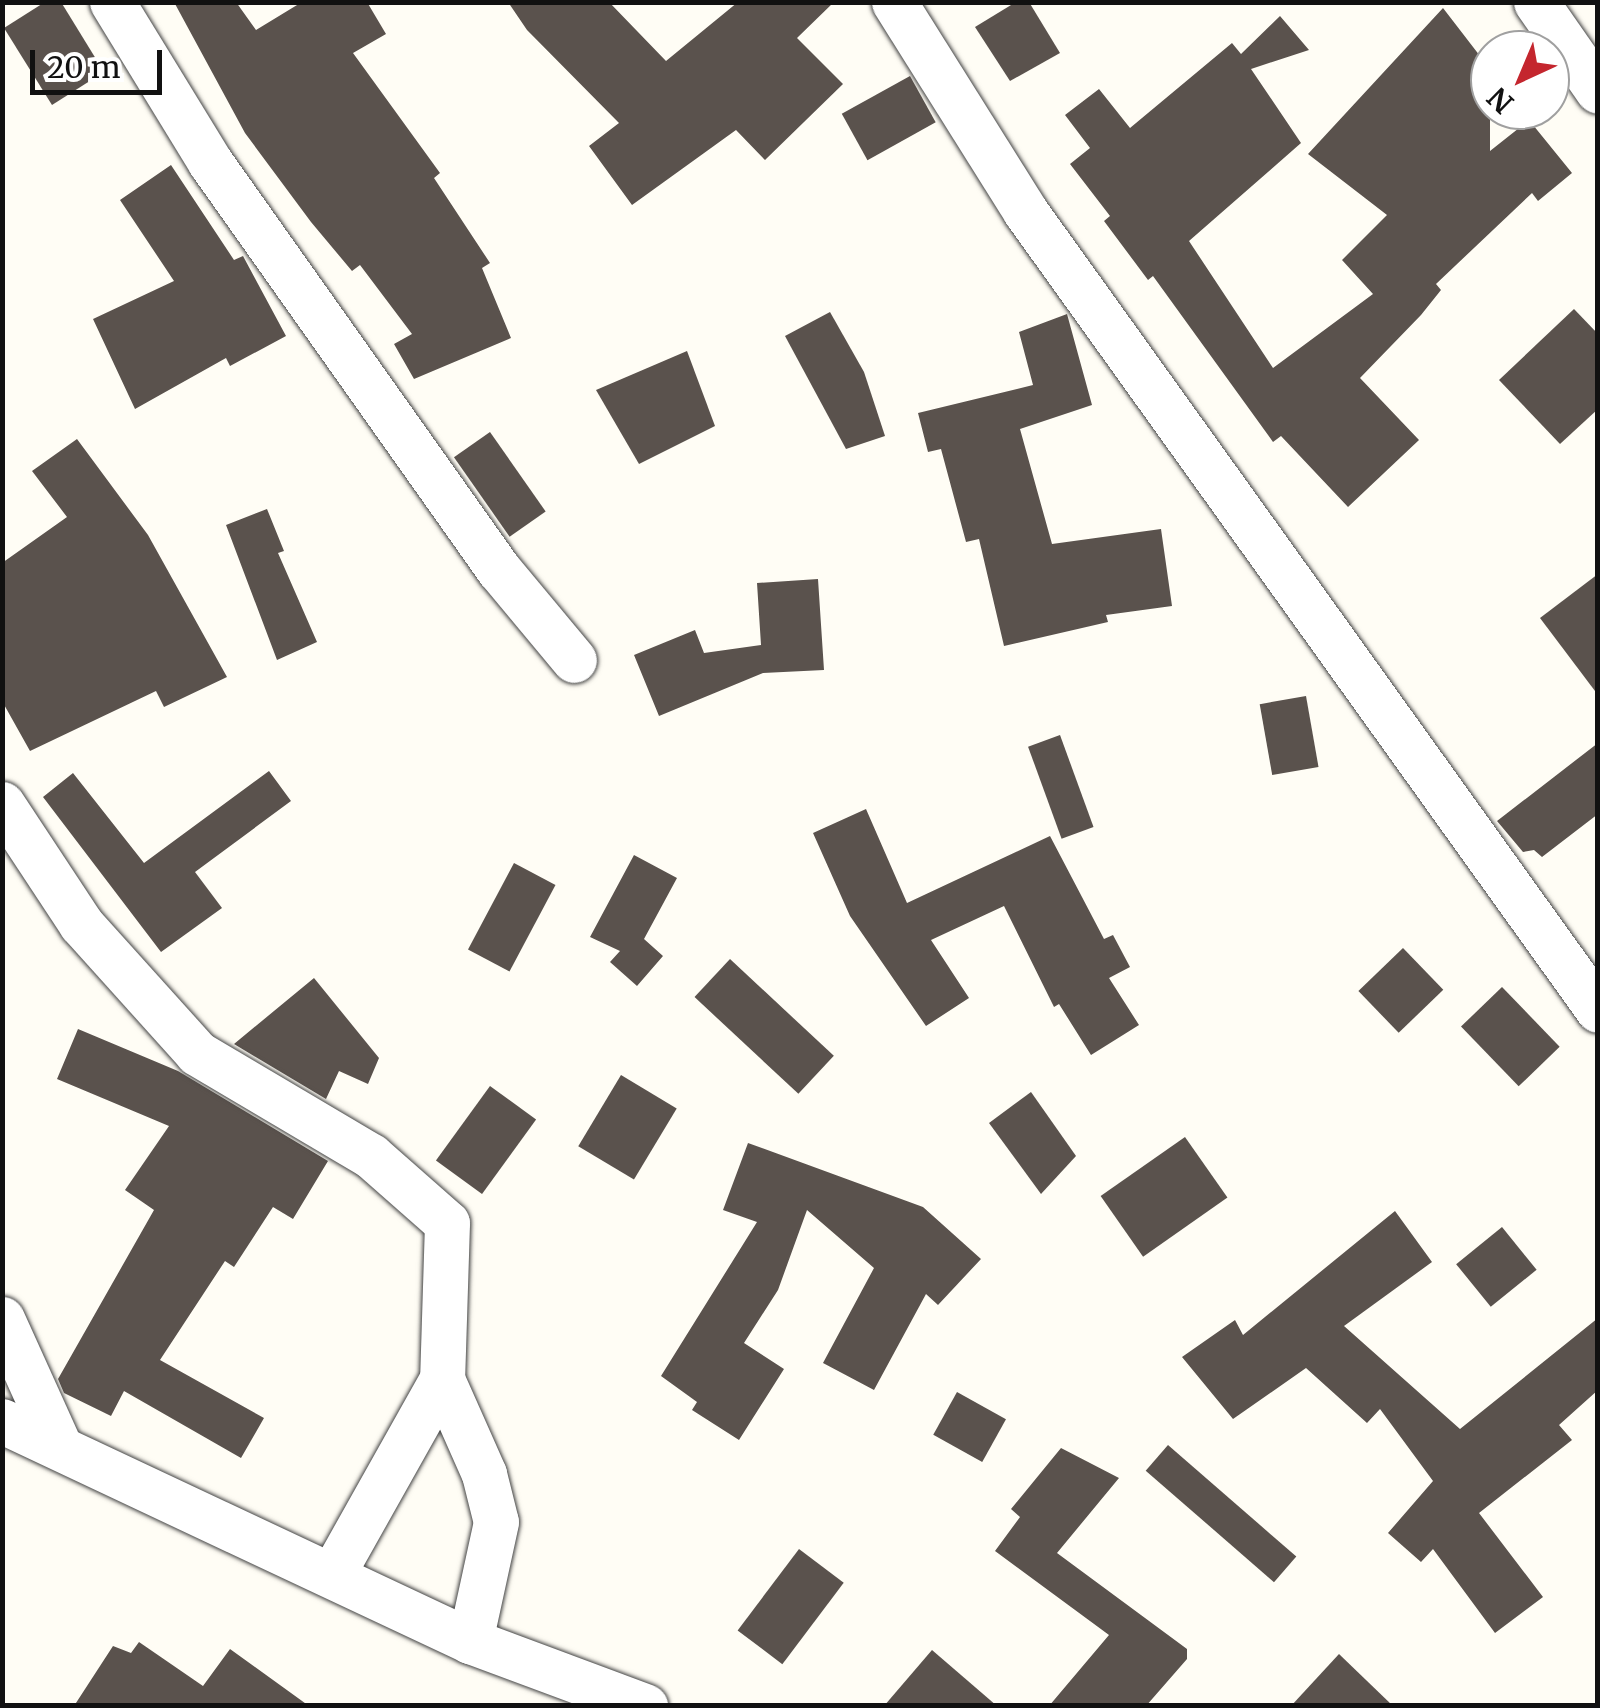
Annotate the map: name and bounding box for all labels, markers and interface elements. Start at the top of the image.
scale bar [35,30,168,92]
north arrow [1470,30,1570,130]
text: 20 m [47,48,120,86]
text: N [1480,80,1521,121]

